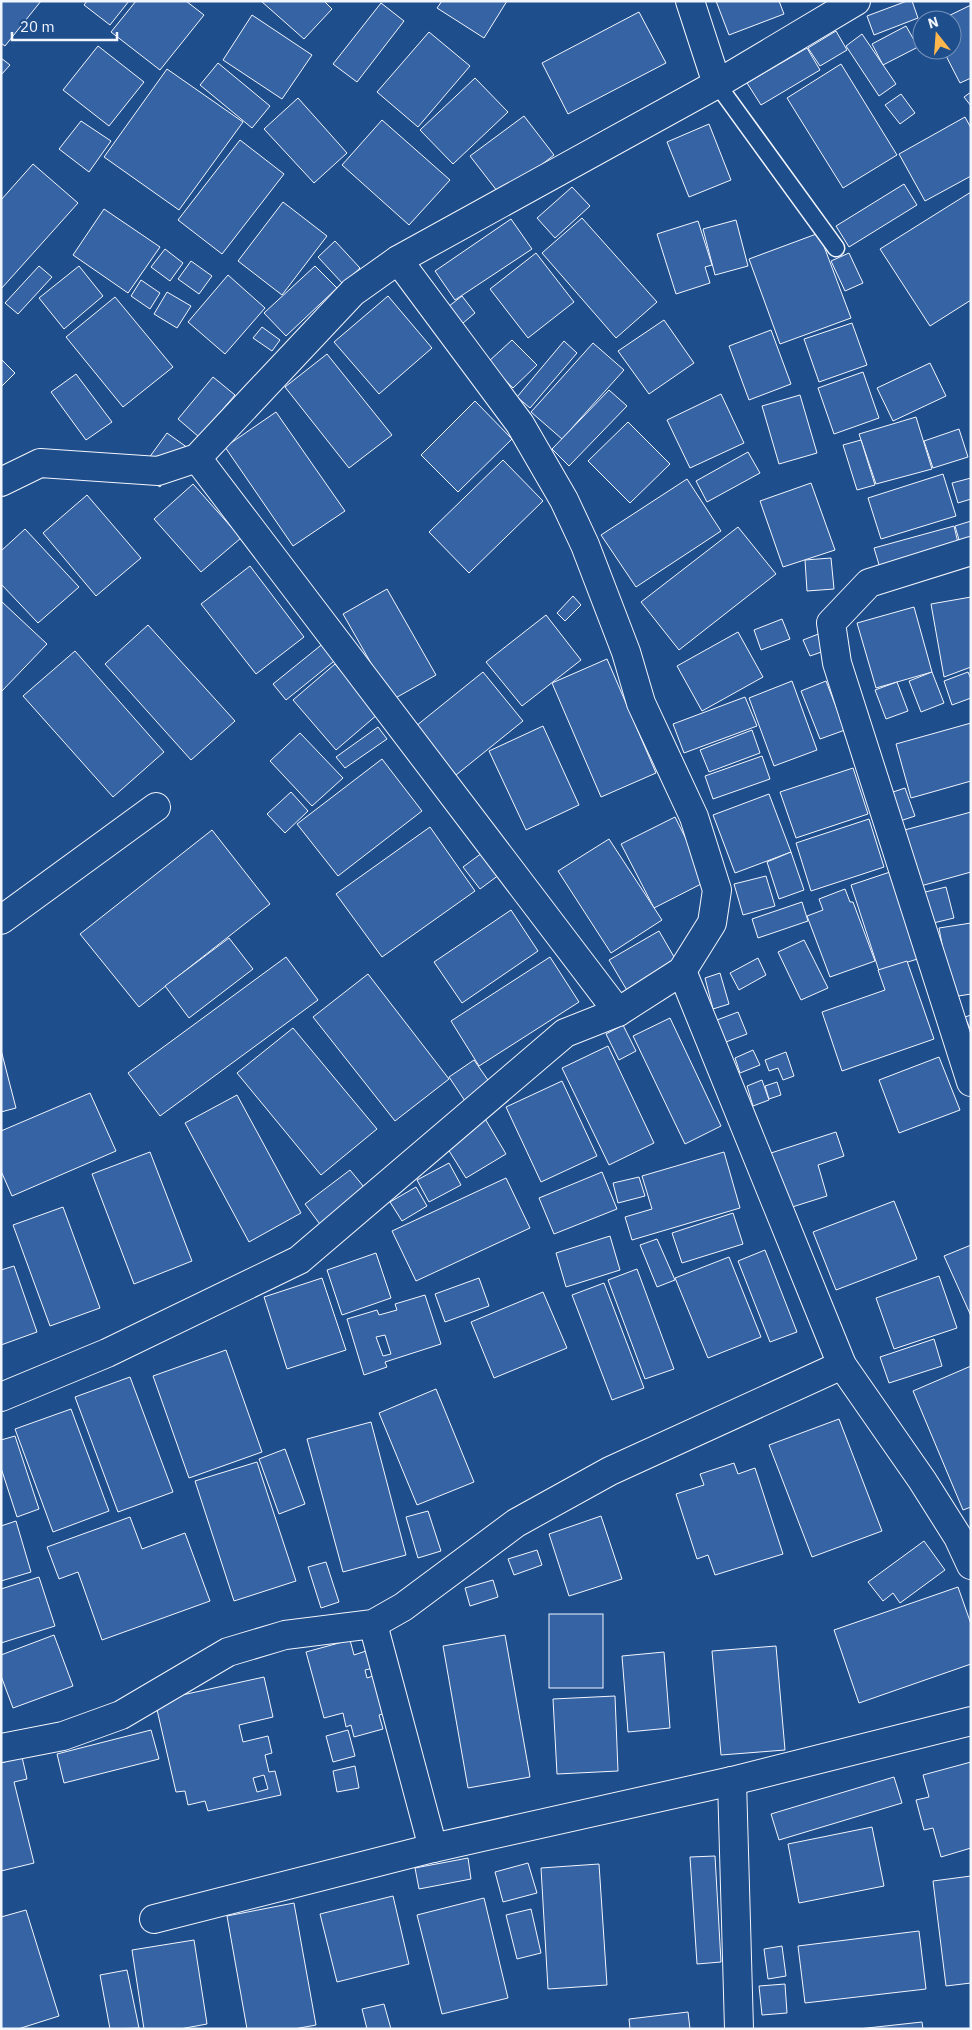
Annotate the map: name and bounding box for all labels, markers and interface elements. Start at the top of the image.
scale bar [12,10,118,42]
north arrow [912,10,962,60]
text: N [926,12,941,33]
text: 20 m [20,17,55,36]

